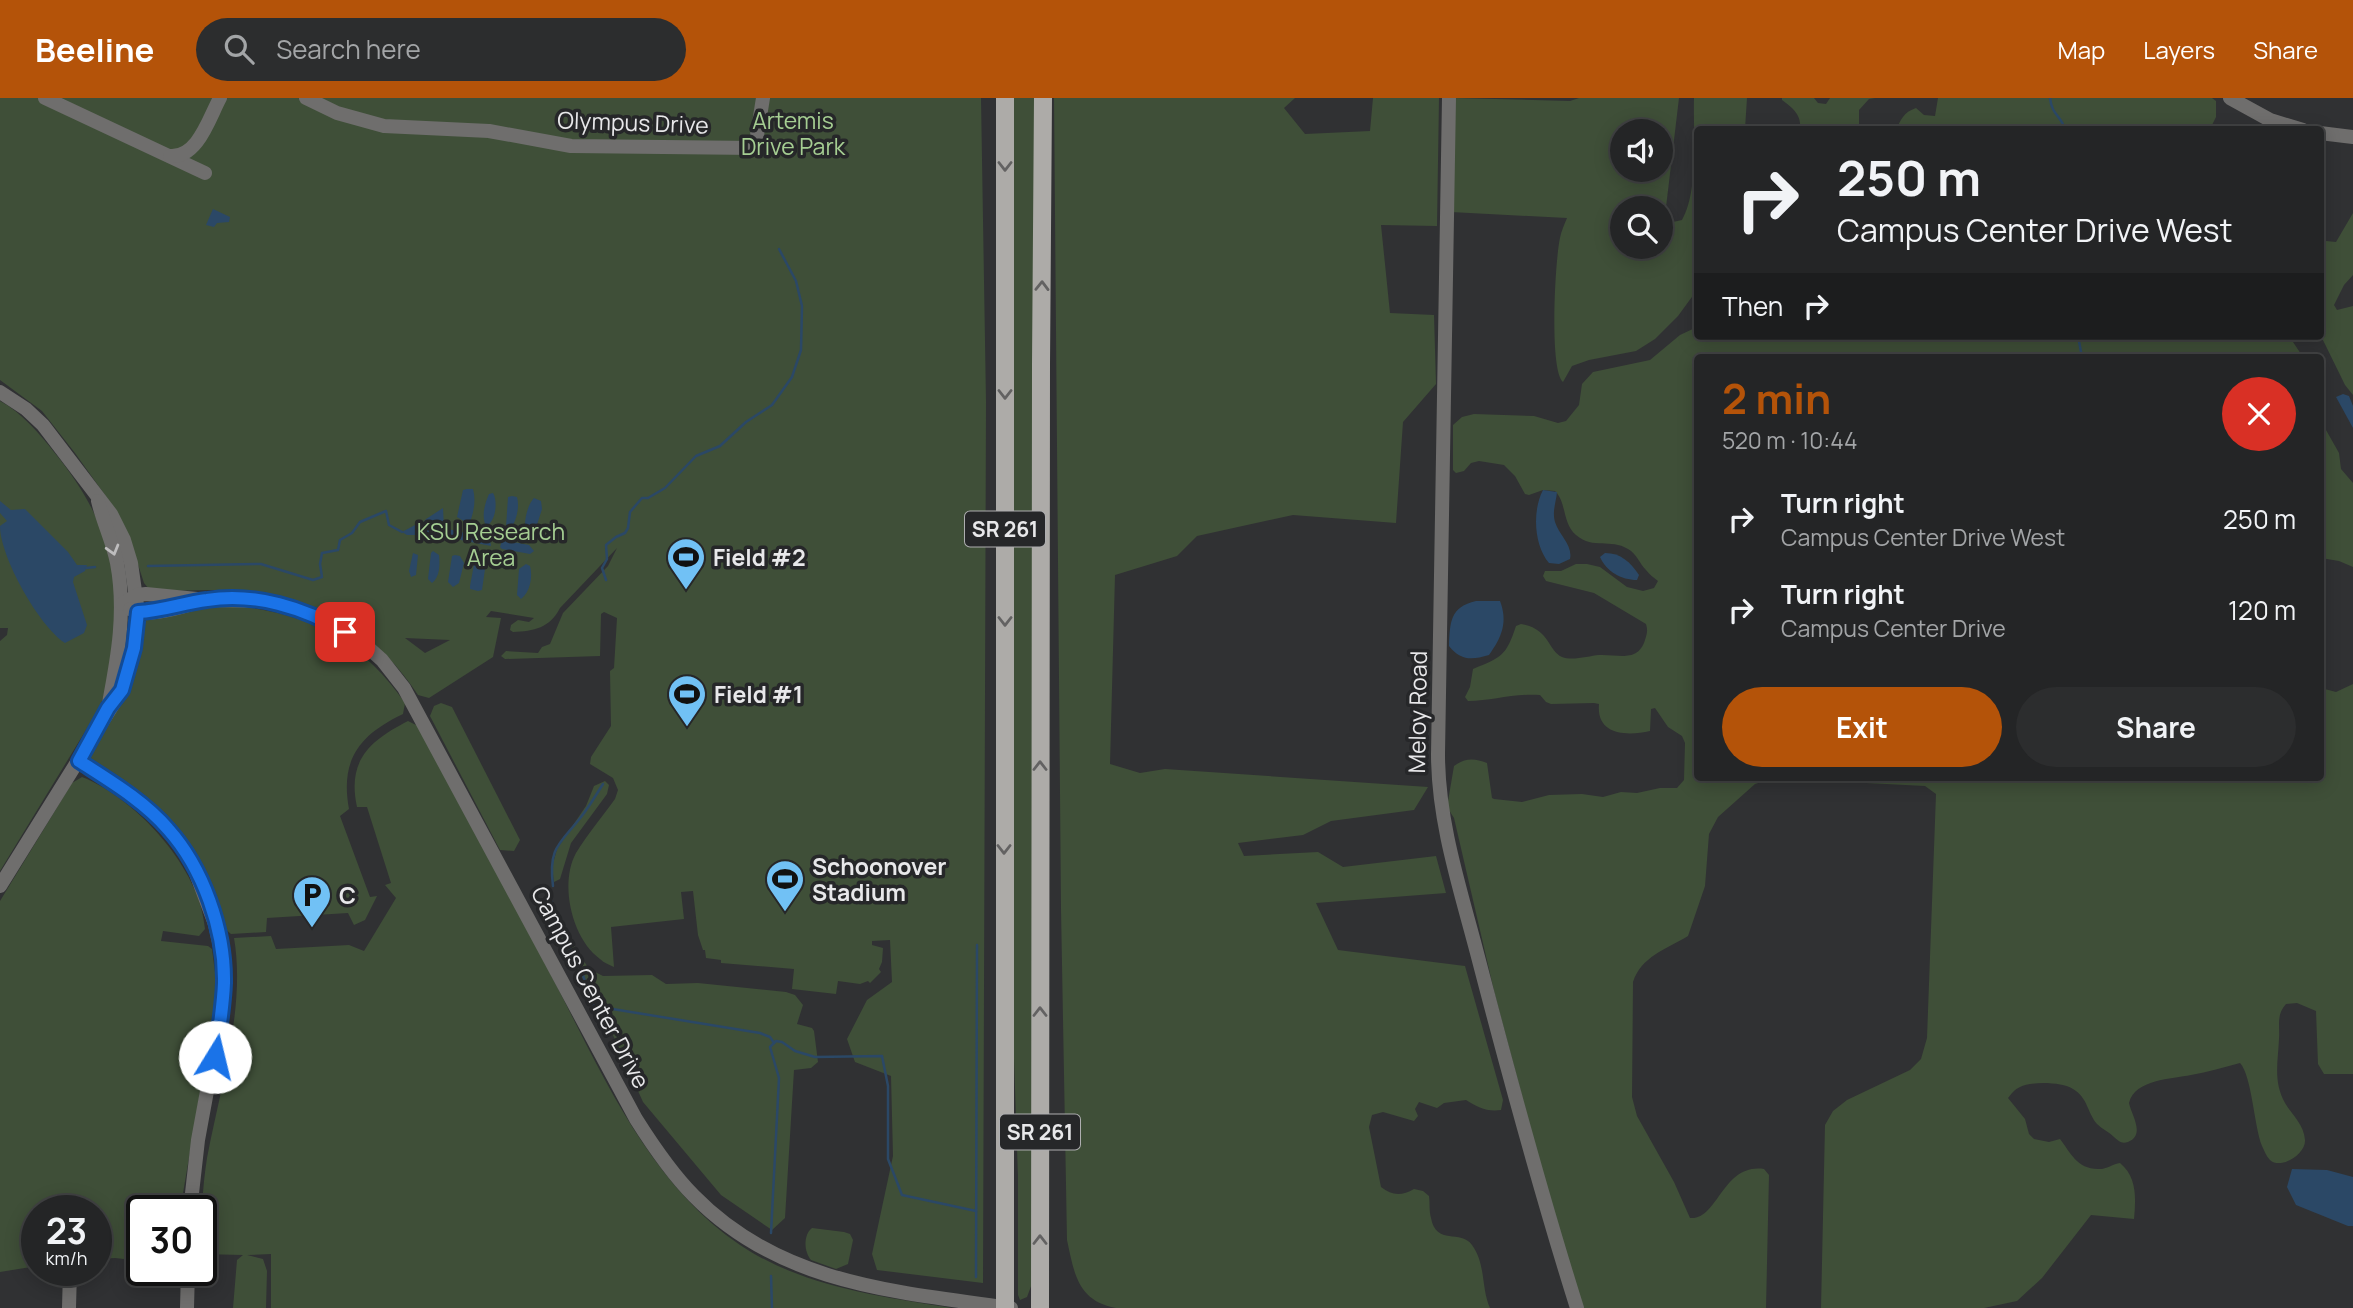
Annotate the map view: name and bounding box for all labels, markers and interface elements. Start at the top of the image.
search box [196,18,686,81]
text: Beeline [35,27,154,72]
icon: search [220,30,258,68]
text: Search here [276,31,421,67]
text: Map [2058,33,2105,66]
text: Layers [2143,33,2215,66]
text: Share [2253,33,2318,66]
street label: Olympus Drive [557,103,709,141]
park label: Artemis Drive Park [741,104,846,162]
map controls [1610,119,1673,259]
button: sound [1610,119,1673,182]
text: 250 m [1837,144,1981,211]
icon: right [1722,154,1813,245]
one-way arrow [997,161,1013,172]
button: search [1610,196,1673,259]
text: Campus Center Drive West [1837,208,2232,252]
one-way arrow [1034,280,1049,291]
icon: right [1797,287,1835,325]
text: Then [1722,288,1783,324]
text: 2 min [1722,369,1831,427]
button: close [2222,377,2296,451]
one-way arrow [997,389,1013,399]
text: 520 m · 10:44 [1722,424,1858,456]
text: Turn right [1781,485,1905,521]
icon: right [1722,500,1760,538]
text: 250 m [2223,501,2296,537]
road number: SR 261 [965,512,1045,546]
park label: KSU Research Area [417,515,565,573]
text: Campus Center Drive West [1781,521,2065,553]
sports icon: Field #2 [665,536,707,591]
place label: Field #2 [713,541,806,573]
one-way arrow [105,544,120,556]
text: Turn right [1781,576,1905,612]
icon: right [1722,591,1760,629]
text: 120 m [2228,592,2296,628]
pin [315,602,375,662]
text: Campus Center Drive [1781,612,2006,644]
icon: arrive [326,613,364,651]
one-way arrow [997,616,1013,627]
street label: Meloy Road [1400,650,1434,774]
sports icon: Field #1 [666,673,708,728]
place label: Field #1 [714,678,803,710]
button: Exit [1722,687,2002,767]
button: Share [2016,687,2296,767]
one-way arrow [1032,760,1048,771]
one-way arrow [996,844,1012,854]
place label: Schoonover Stadium [812,850,946,908]
sports icon: Schoonover Stadium [764,858,806,913]
parking icon: C [291,874,333,929]
place label: C [339,879,356,911]
street label: Campus Center Drive [524,880,658,1094]
one-way arrow [1032,1007,1048,1017]
position arrow [178,1020,252,1094]
road number: SR 261 [1000,1114,1080,1150]
speed limit sign: 30 [126,1195,217,1286]
text: 23 [46,1207,87,1255]
one-way arrow [1032,1234,1048,1245]
text: km/h [46,1246,87,1270]

